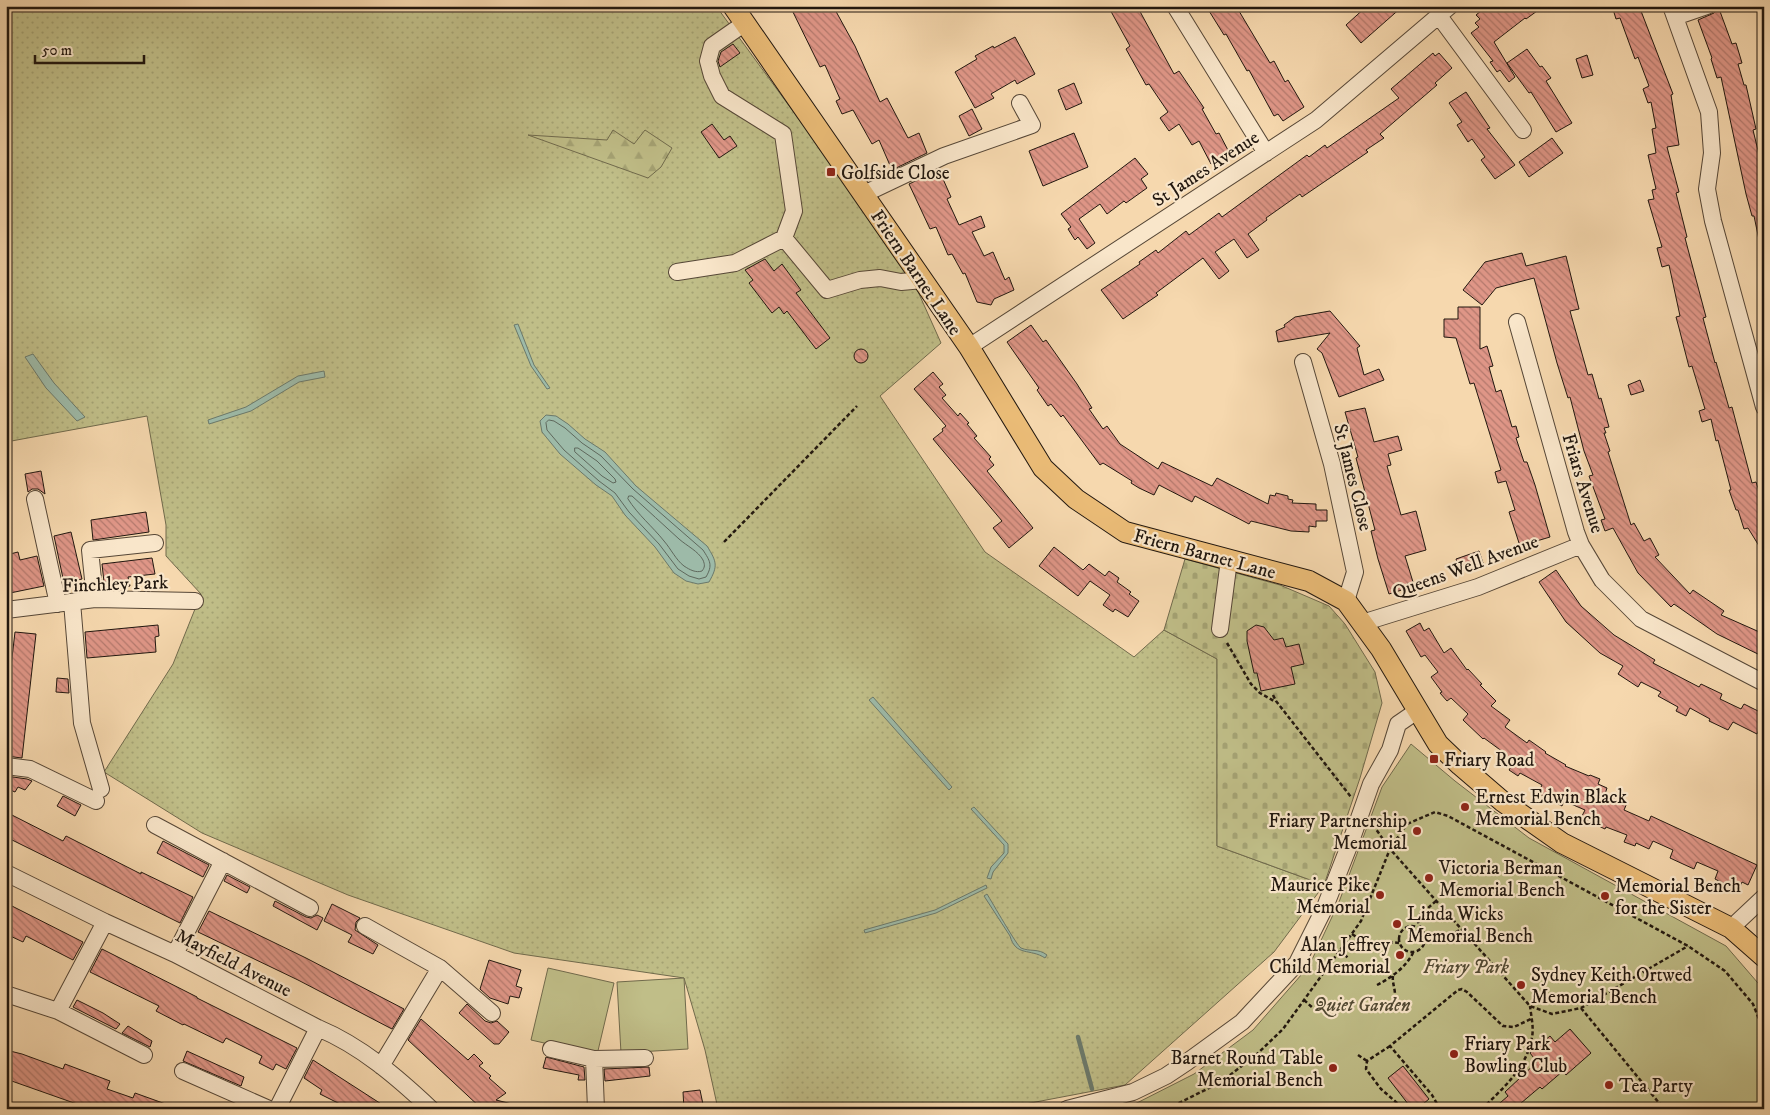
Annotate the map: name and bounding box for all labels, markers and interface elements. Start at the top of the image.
scale bar [35,32,144,64]
text: 50 m [42,41,72,60]
street label: St James Avenue [1148,126,1264,212]
place label: Golfside Close [841,162,950,185]
marker: Golfside Close [825,166,837,178]
street label: Friern Barnet Lane [865,206,966,340]
street label: St James Close [1328,421,1377,533]
street label: Friars Avenue [1557,431,1609,536]
street label: Friern Barnet Lane [1131,524,1278,585]
street label: Queens Well Avenue [1389,530,1542,605]
street label: Finchley Park [61,571,169,598]
place label: Friary Road [1444,749,1535,772]
marker: Friary Road [1428,753,1440,765]
place label: Ernest Edwin Black Memorial Bench [1475,786,1628,831]
marker: Ernest Edwin Black Memorial Bench [1459,801,1471,813]
place label: Friary Partnership Memorial [1268,810,1407,855]
marker: Friary Partnership Memorial [1411,825,1423,837]
place label: Victoria Berman Memorial Bench [1438,857,1565,902]
marker: Victoria Berman Memorial Bench [1423,872,1435,884]
place label: Maurice Pike Memorial [1270,874,1370,919]
place label: Memorial Bench for the Sister [1615,875,1741,920]
marker: Maurice Pike Memorial [1374,889,1386,901]
marker: Memorial Bench for the Sister [1599,890,1611,902]
place label: Linda Wicks Memorial Bench [1407,903,1533,948]
marker: Linda Wicks Memorial Bench [1391,918,1403,930]
street label: Mayfield Avenue [172,924,295,1002]
place label: Alan Jeffrey Child Memorial [1269,934,1391,979]
marker: Alan Jeffrey Child Memorial [1394,949,1406,961]
park label: Friary Park [1423,956,1509,979]
place label: Sydney Keith Ortwed Memorial Bench [1531,964,1693,1009]
marker: Sydney Keith Ortwed Memorial Bench [1515,979,1527,991]
park label: Quiet Garden [1314,994,1411,1017]
place label: Friary Park Bowling Club [1464,1033,1567,1078]
place label: Barnet Round Table Memorial Bench [1170,1047,1323,1092]
marker: Friary Park Bowling Club [1448,1048,1460,1060]
marker: Barnet Round Table Memorial Bench [1327,1062,1339,1074]
place label: Tea Party [1619,1075,1694,1098]
marker: Tea Party [1603,1079,1615,1091]

